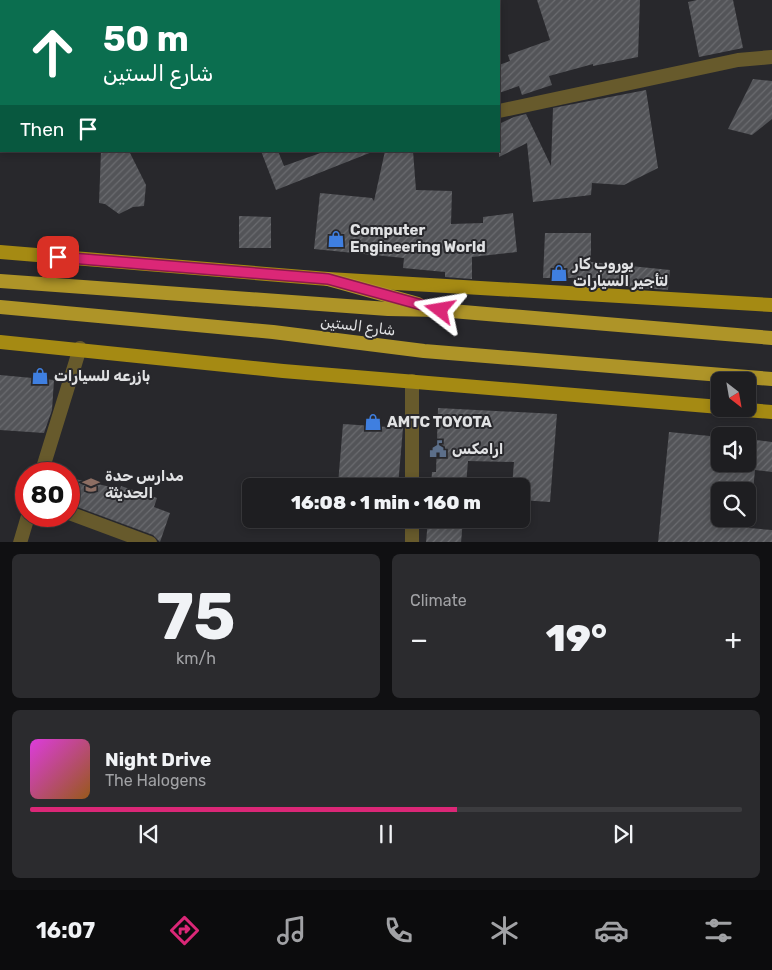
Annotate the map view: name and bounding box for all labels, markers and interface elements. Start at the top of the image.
text: 50 m [103,18,189,60]
icon: ahead [20,20,85,85]
text: شارع الستين [103,60,214,87]
icon: arrive [74,115,102,143]
text: Then [20,118,64,141]
place label: Computer Engineering World [350,221,486,256]
shop icon: Computer Engineering World [326,229,346,249]
pin [37,236,79,278]
icon: arrive [44,243,72,271]
place label: يوروب كار لتأجير السيارات [572,255,669,290]
shop icon: يوروب كار لتأجير السيارات [549,263,569,283]
position arrow [413,283,465,335]
street label: شارع الستين [319,312,396,342]
shop icon: بازرعه للسيارات [30,366,50,386]
place label: بازرعه للسيارات [54,367,150,385]
north arrow [711,372,756,418]
map controls [711,372,756,527]
shop icon: AMTC TOYOTA [363,412,383,432]
place label: AMTC TOYOTA [387,413,492,431]
button: sound [711,427,756,472]
public building icon: ارامكس [428,439,448,459]
place label: ارامكس [452,440,503,458]
speed limit sign: 80 [15,462,80,527]
place label: مدارس حدة الحديثة [105,467,184,502]
school or university icon: مدارس حدة الحديثة [81,475,101,495]
button: search [711,482,756,527]
text: 16:08 · 1 min · 160 m [291,491,481,514]
text: 75 [156,578,236,655]
text: Climate [410,591,467,610]
text: 19° [546,615,607,661]
text: − [410,623,428,656]
text: + [725,623,742,656]
text: km/h [176,649,216,668]
text: Night Drive [105,748,211,771]
text: The Halogens [105,771,206,790]
icon: previous [135,820,163,848]
icon: pause [372,820,400,848]
icon: next [609,820,637,848]
icon: directions [167,913,202,948]
icon: music [274,913,309,948]
icon: phone [381,913,416,948]
icon: climate [487,913,522,948]
icon: car [594,913,629,948]
icon: filters [701,913,736,948]
text: 16:07 [36,917,95,944]

